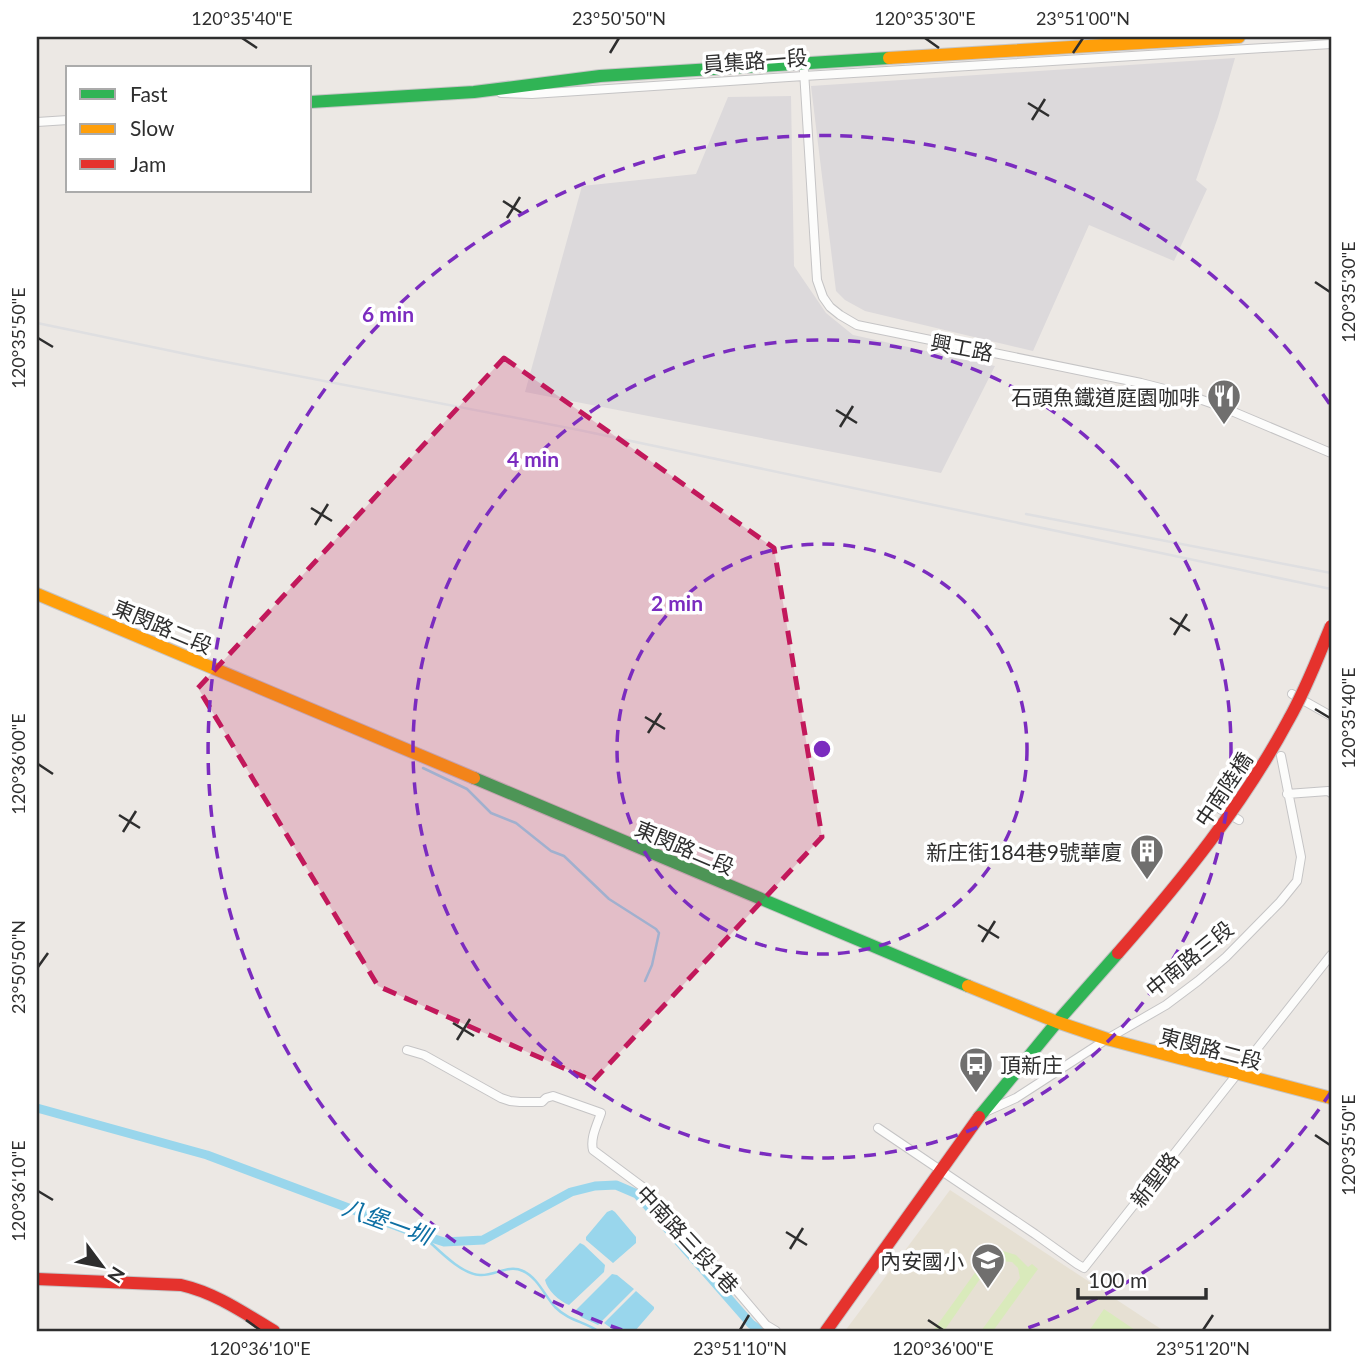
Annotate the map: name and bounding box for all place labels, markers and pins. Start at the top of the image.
restaurant icon: 石頭魚鐵道庭園咖啡 [1205,377,1243,426]
place label: 石頭魚鐵道庭園咖啡 [1011,384,1200,409]
centre of rings [810,737,834,761]
building icon: 新庄街184巷9號華廈 [1128,832,1166,881]
place label: 新庄街184巷9號華廈 [926,839,1122,864]
bus stop icon: 頂新庄 [957,1045,995,1094]
place label: 頂新庄 [1000,1052,1063,1077]
school or university icon: 內安國小 [969,1241,1007,1290]
place label: 內安國小 [880,1248,964,1273]

